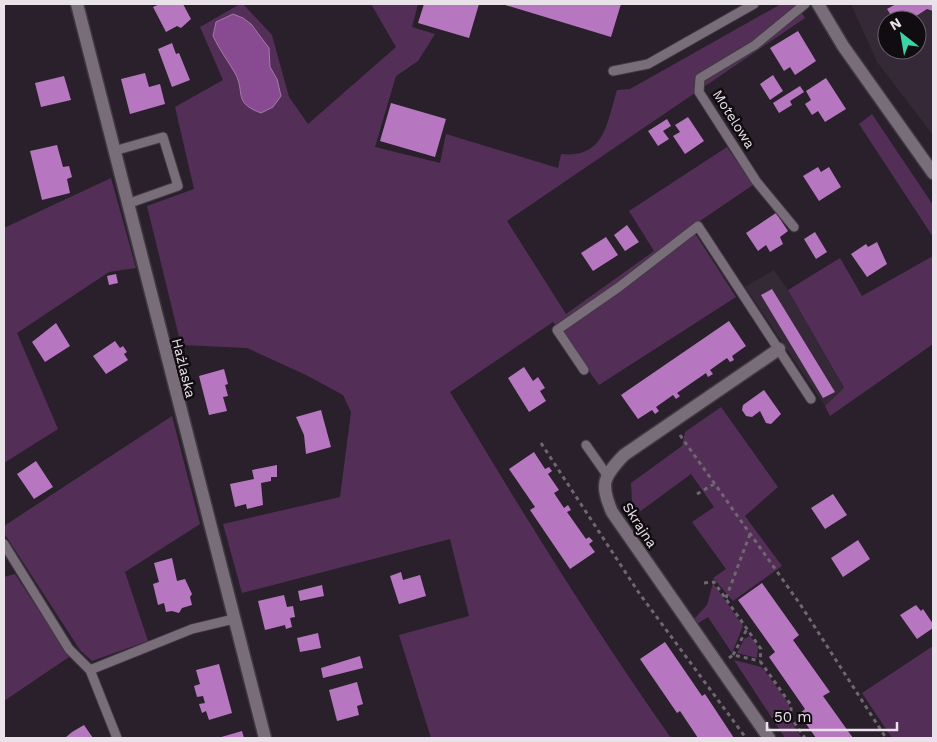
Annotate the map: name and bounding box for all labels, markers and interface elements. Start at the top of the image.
north arrow [877,10,927,60]
text: N [887,14,904,33]
street label: Motelowa [710,87,758,151]
street label: Hażlaska [169,337,199,400]
street label: Skrajna [619,499,661,551]
scale bar [767,700,897,732]
text: 50 m [774,708,811,726]

